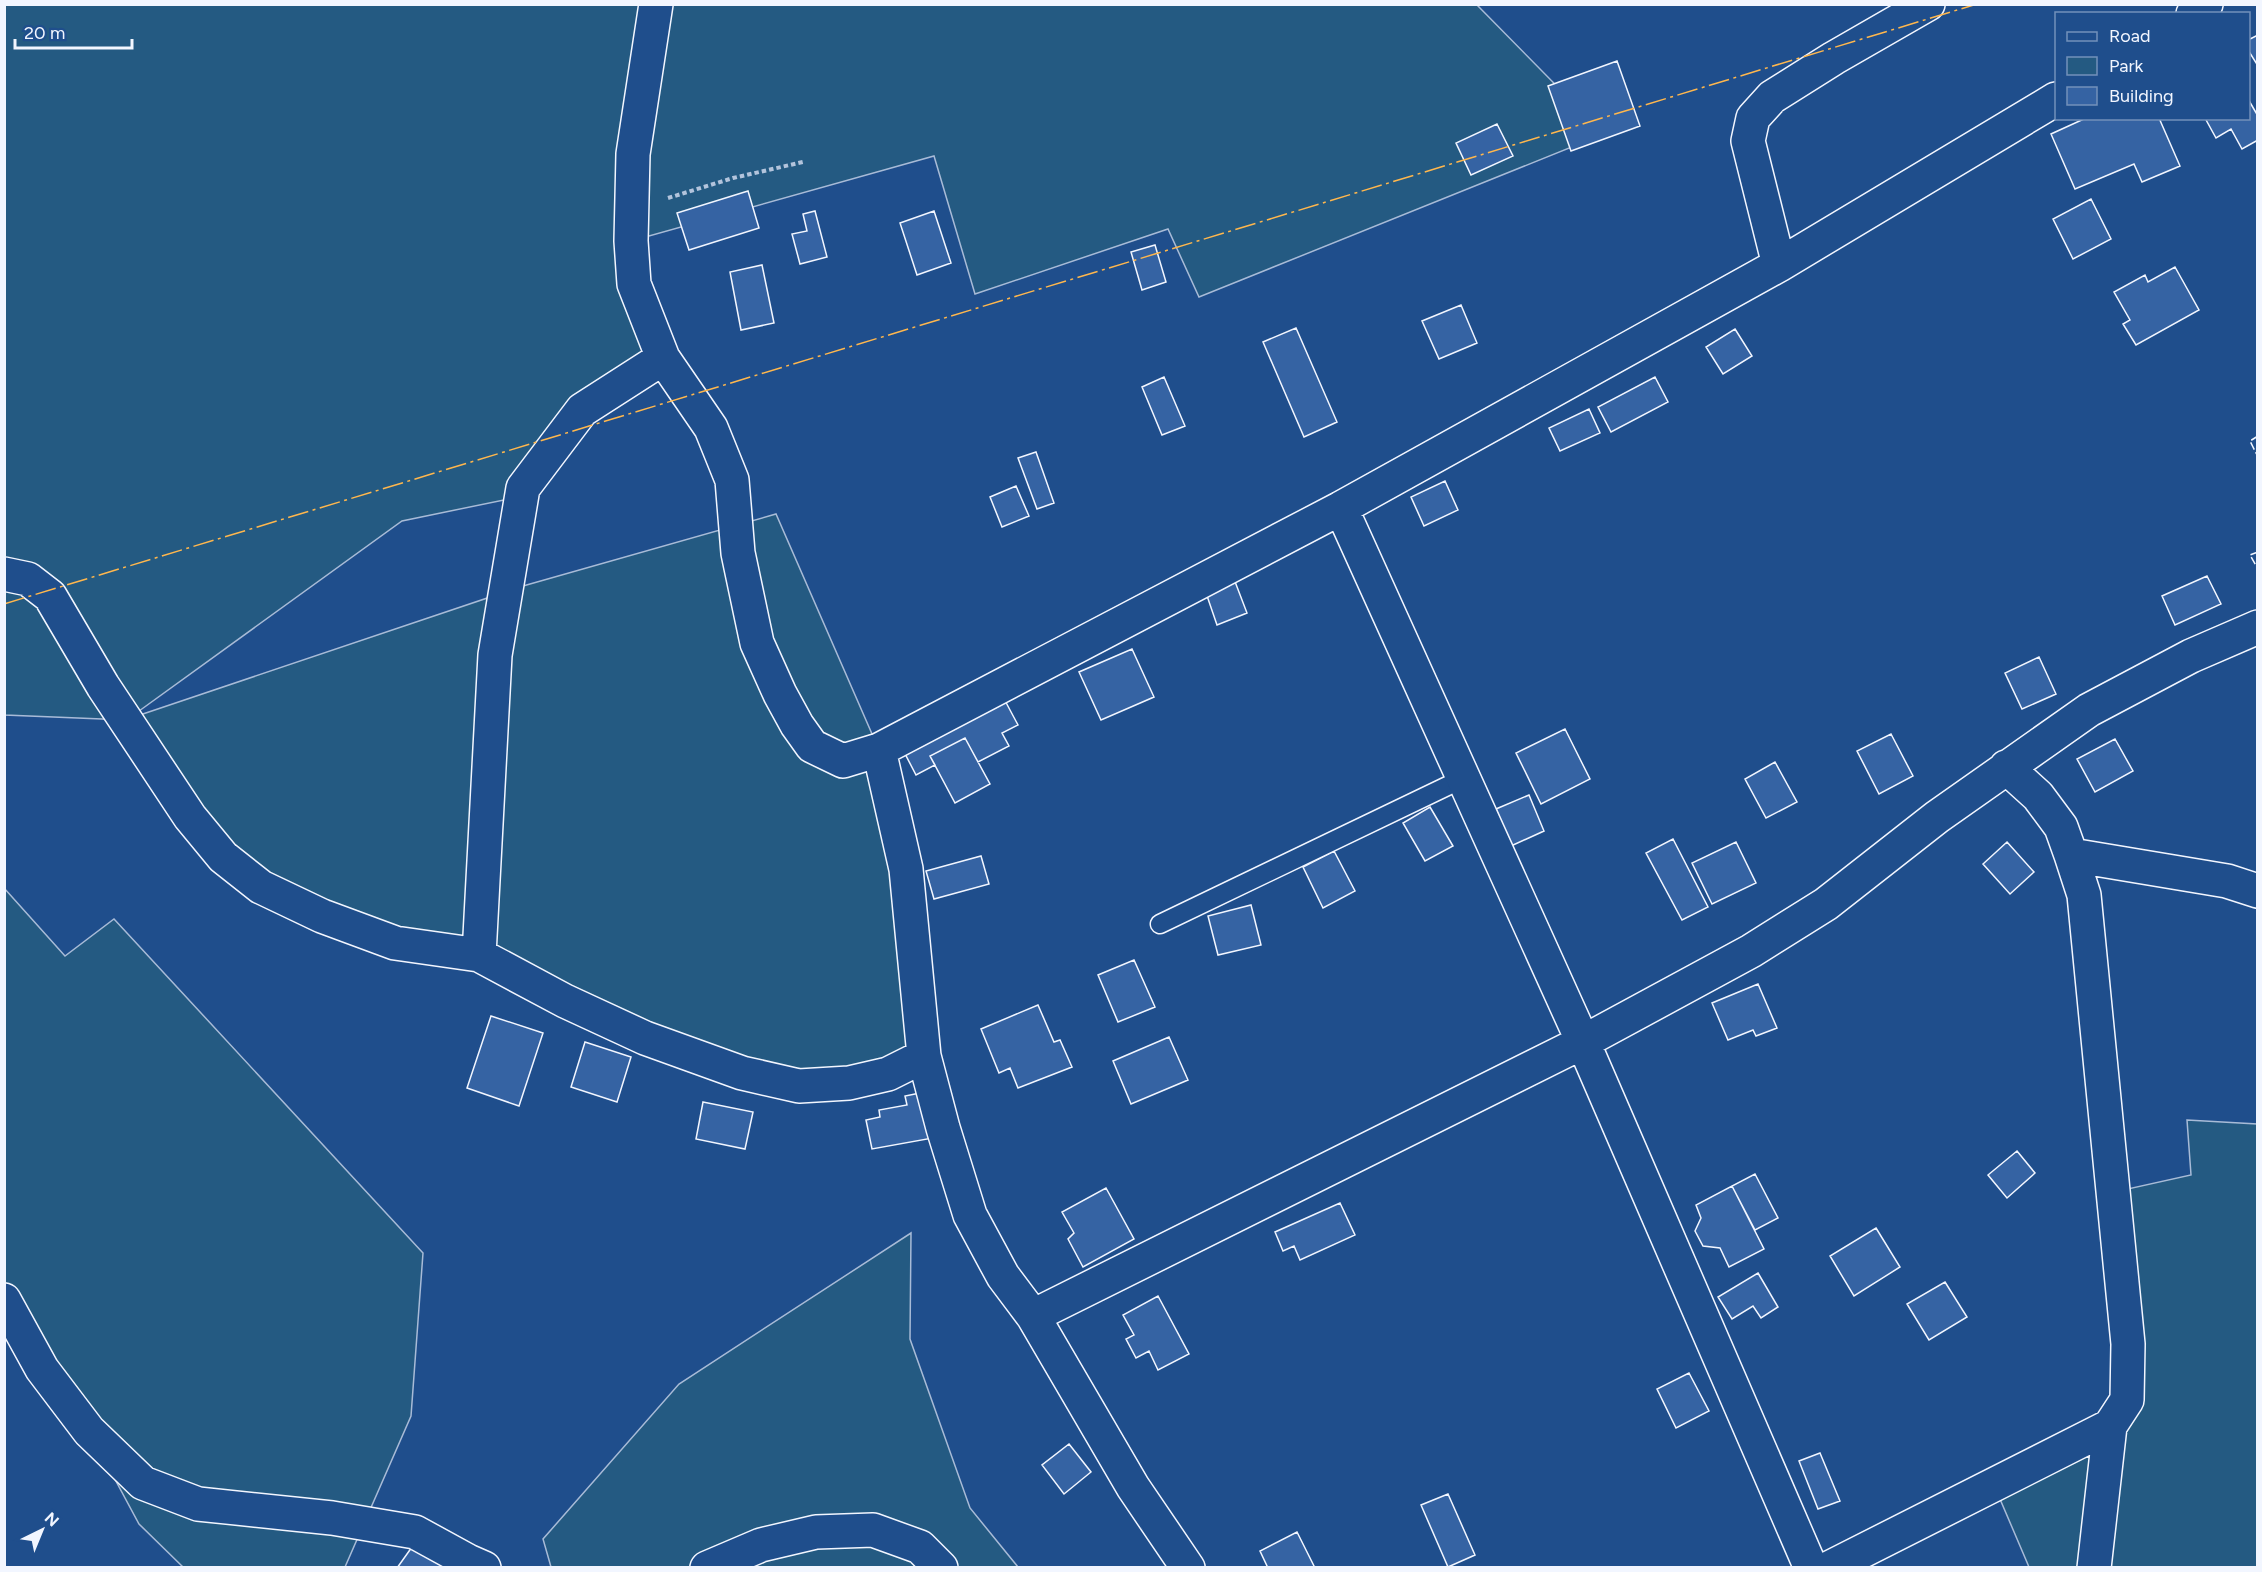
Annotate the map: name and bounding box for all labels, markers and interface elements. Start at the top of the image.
scale bar [15,12,132,50]
legend [2055,12,2250,120]
text: 20 m [24,22,65,44]
text: Road [2109,25,2150,47]
text: Park [2109,55,2144,77]
text: Building [2109,85,2174,107]
north arrow [12,1500,72,1560]
text: N [41,1508,63,1531]

